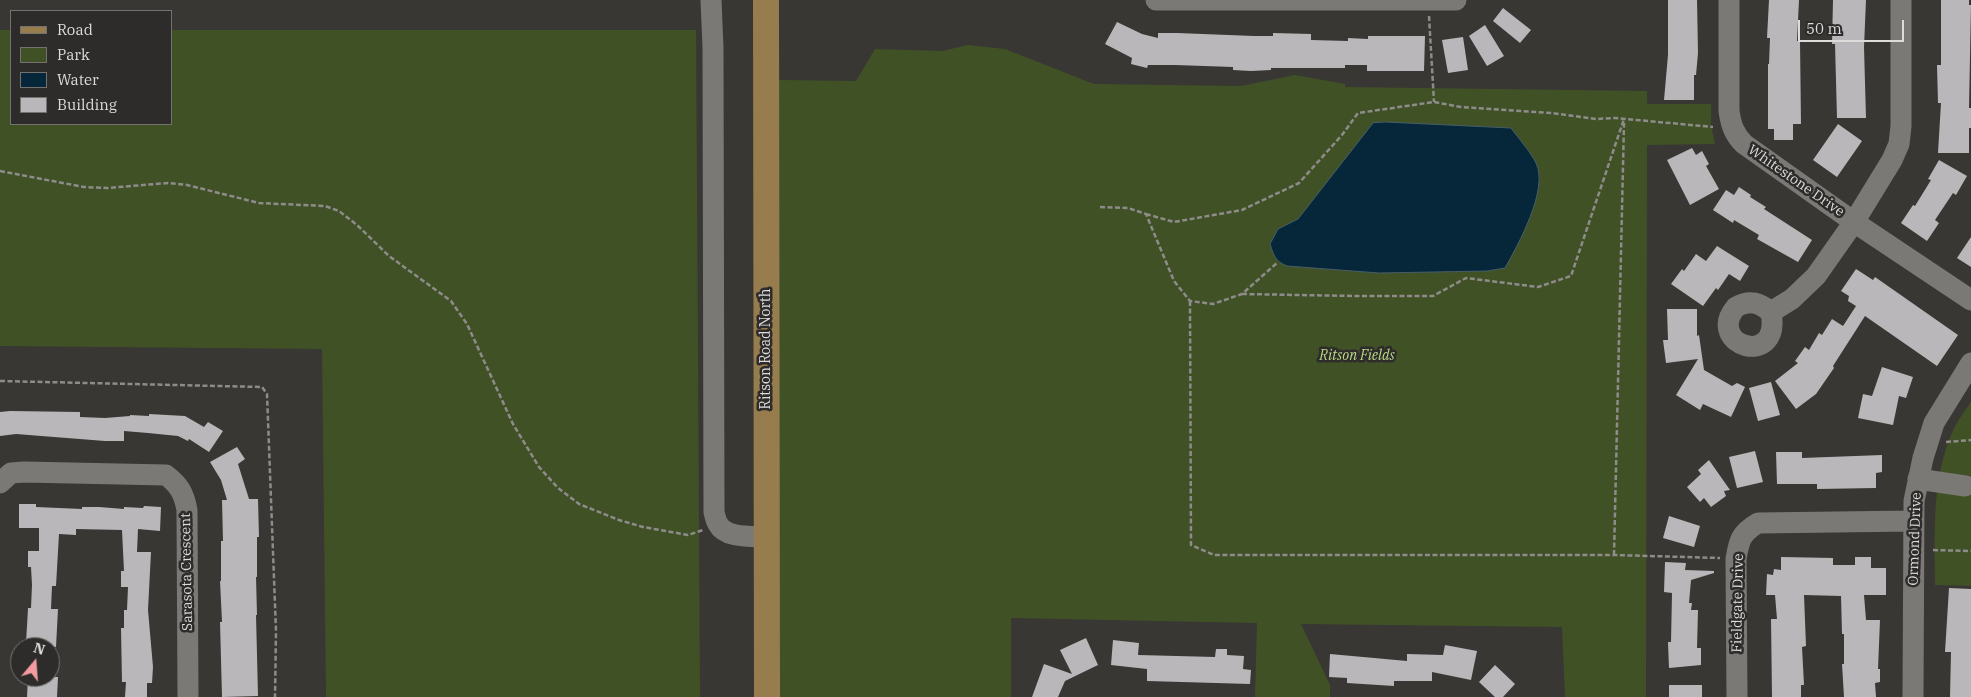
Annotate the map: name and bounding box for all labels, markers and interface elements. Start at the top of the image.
legend [10,10,172,125]
scale bar [1801,10,1907,42]
text: 50 m [1806,19,1842,38]
text: Road [57,20,93,39]
text: Park [57,45,90,64]
text: Water [57,70,99,89]
text: Building [57,95,117,114]
street label: Whitestone Drive [1745,141,1847,221]
street label: Ritson Road North [758,288,774,410]
park label: Ritson Fields [1319,348,1395,364]
street label: Ormond Drive [1905,492,1925,586]
street label: Sarasota Crescent [178,513,196,631]
street label: Fieldgate Drive [1729,553,1747,653]
north arrow [10,637,60,687]
text: N [31,638,47,659]

